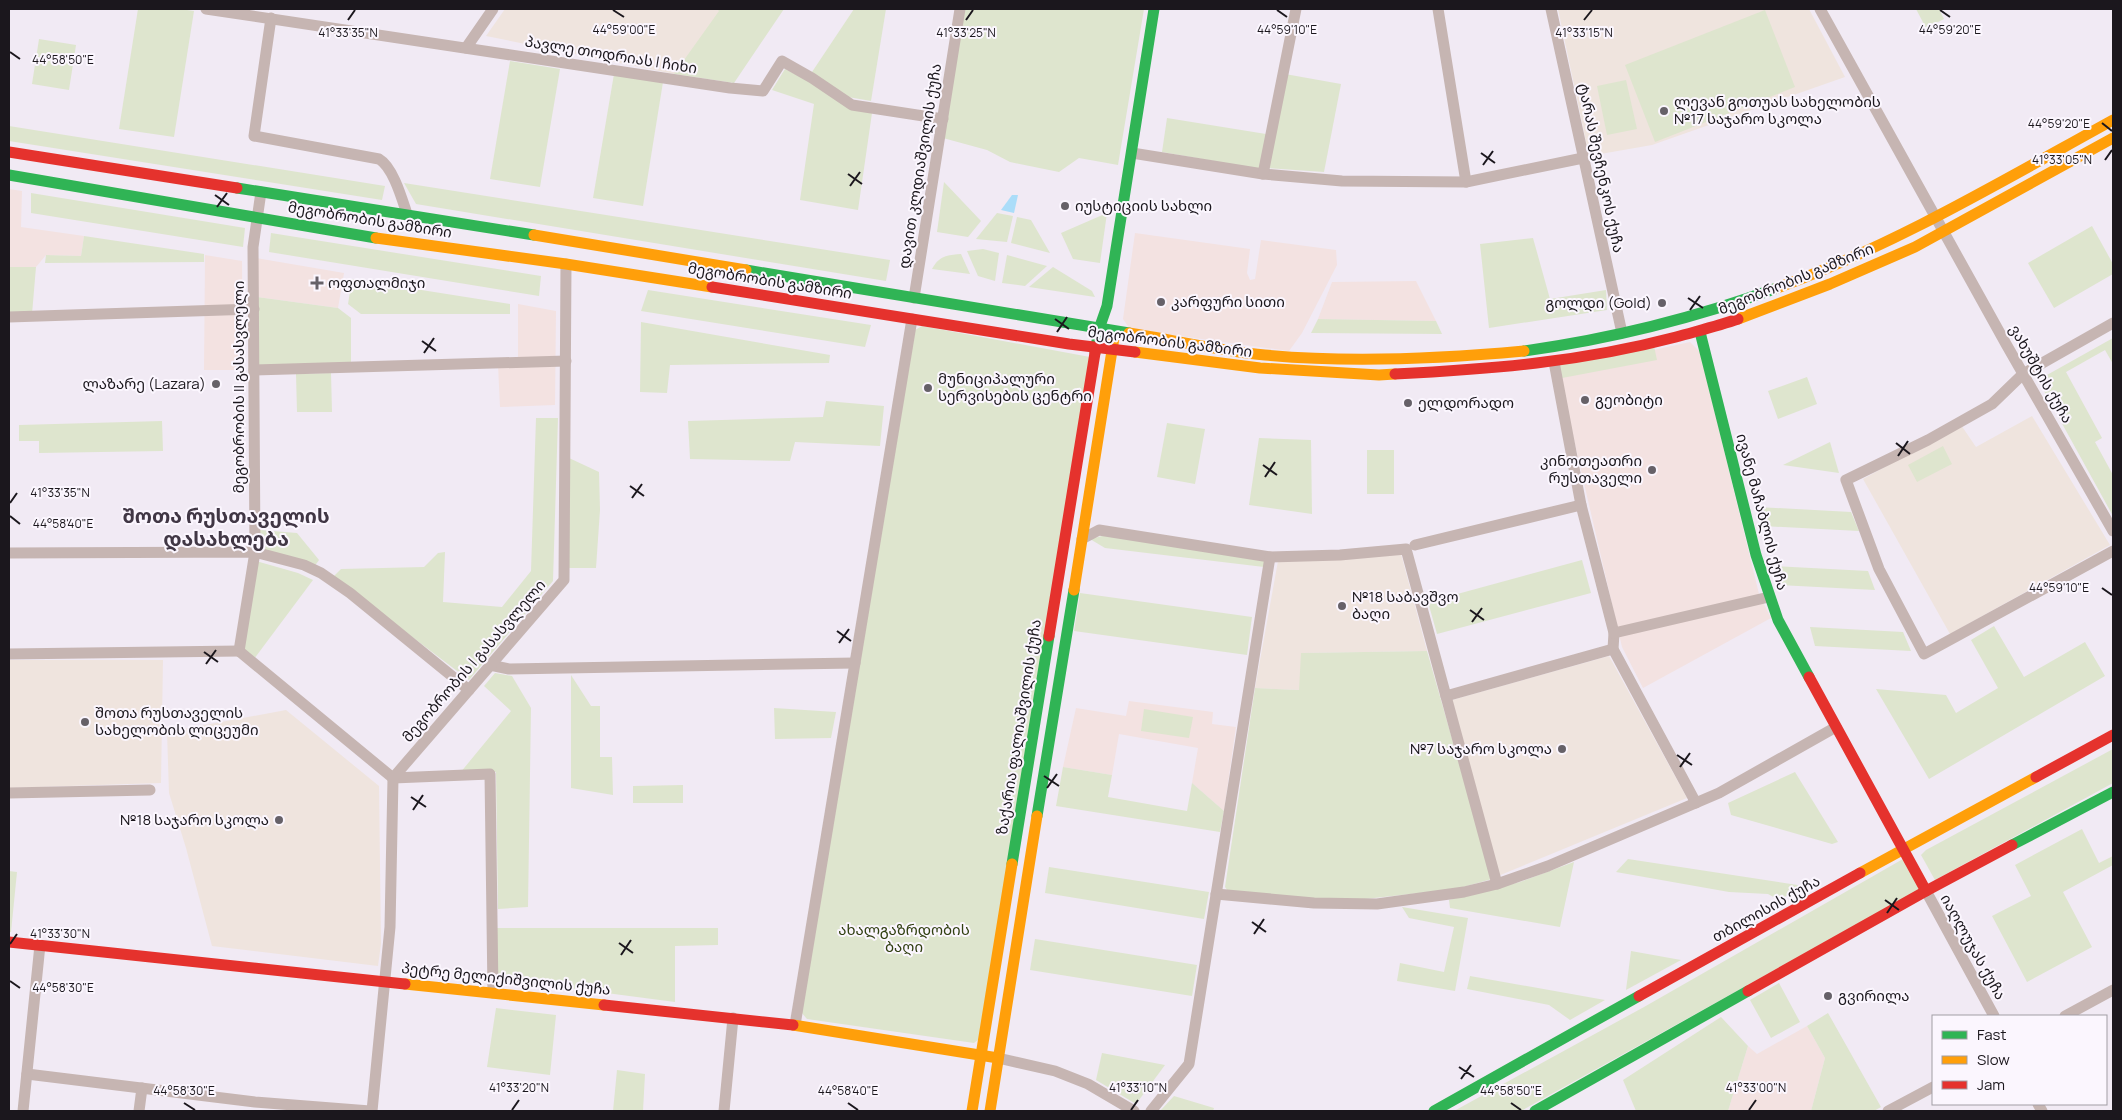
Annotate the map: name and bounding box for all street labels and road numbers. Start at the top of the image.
street label: პავლე თოდრიას I ჩიხი [523,31,699,79]
street label: დავით კლდიაშვილის ქუჩა [893,62,946,270]
street label: ტარას შევჩენკოს ქუჩა [1573,81,1630,255]
street label: მეგობრობის გამზირი [287,196,454,243]
street label: მეგობრობის გამზირი [1715,238,1877,319]
street label: მეგობრობის გამზირი [687,257,854,304]
street label: მეგობრობის II გასასვლელი [228,281,249,493]
street label: მეგობრობის გამზირი [1087,321,1254,362]
street label: ვახუშტის ქუჩა [2005,321,2078,427]
street label: ივანე მაჩაბლის ქუჩა [1731,431,1794,593]
street label: მეგობრობის I გასასვლელი [397,575,550,747]
street label: ზაქარია ფალიაშვილის ქუჩა [991,618,1046,836]
street label: თბილისის ქუჩა [1708,870,1824,947]
street label: იაღლუჯას ქუჩა [1936,890,2011,1003]
street label: პეტრე მელიქიშვილის ქუჩა [400,957,612,1000]

